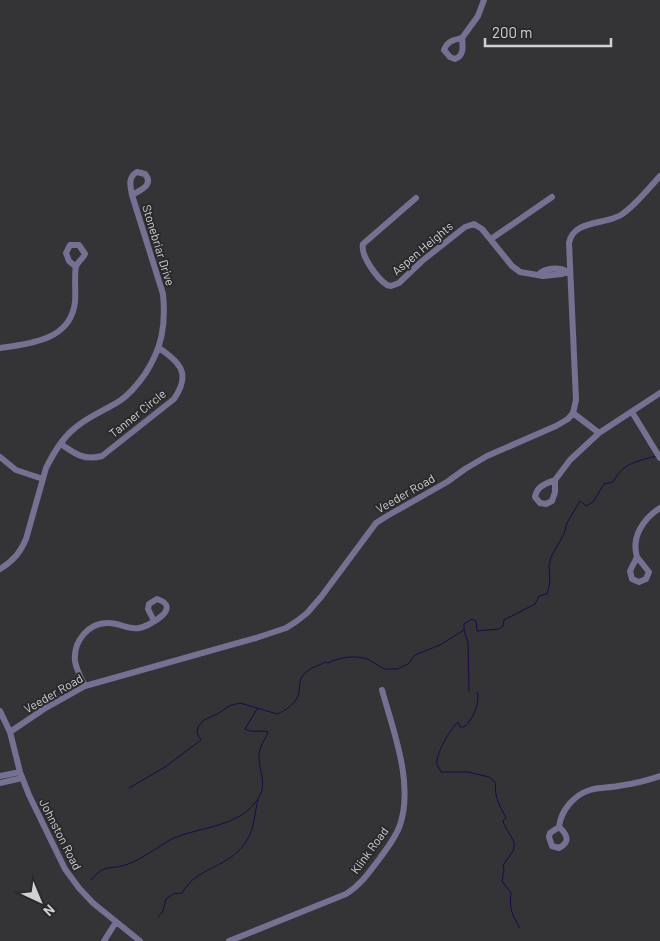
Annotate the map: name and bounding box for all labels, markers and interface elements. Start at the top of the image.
scale bar [485,15,611,47]
text: 200 m [492,23,532,41]
street label: Stonebriar Drive [140,203,178,287]
street label: Aspen Heights [389,218,455,278]
street label: Tanner Circle [106,386,168,440]
street label: Veeder Road [373,471,437,515]
street label: Veeder Road [21,671,85,715]
street label: Johnston Road [37,796,85,872]
street label: Klink Road [347,824,391,876]
north arrow [15,876,65,926]
text: N [40,901,59,920]

